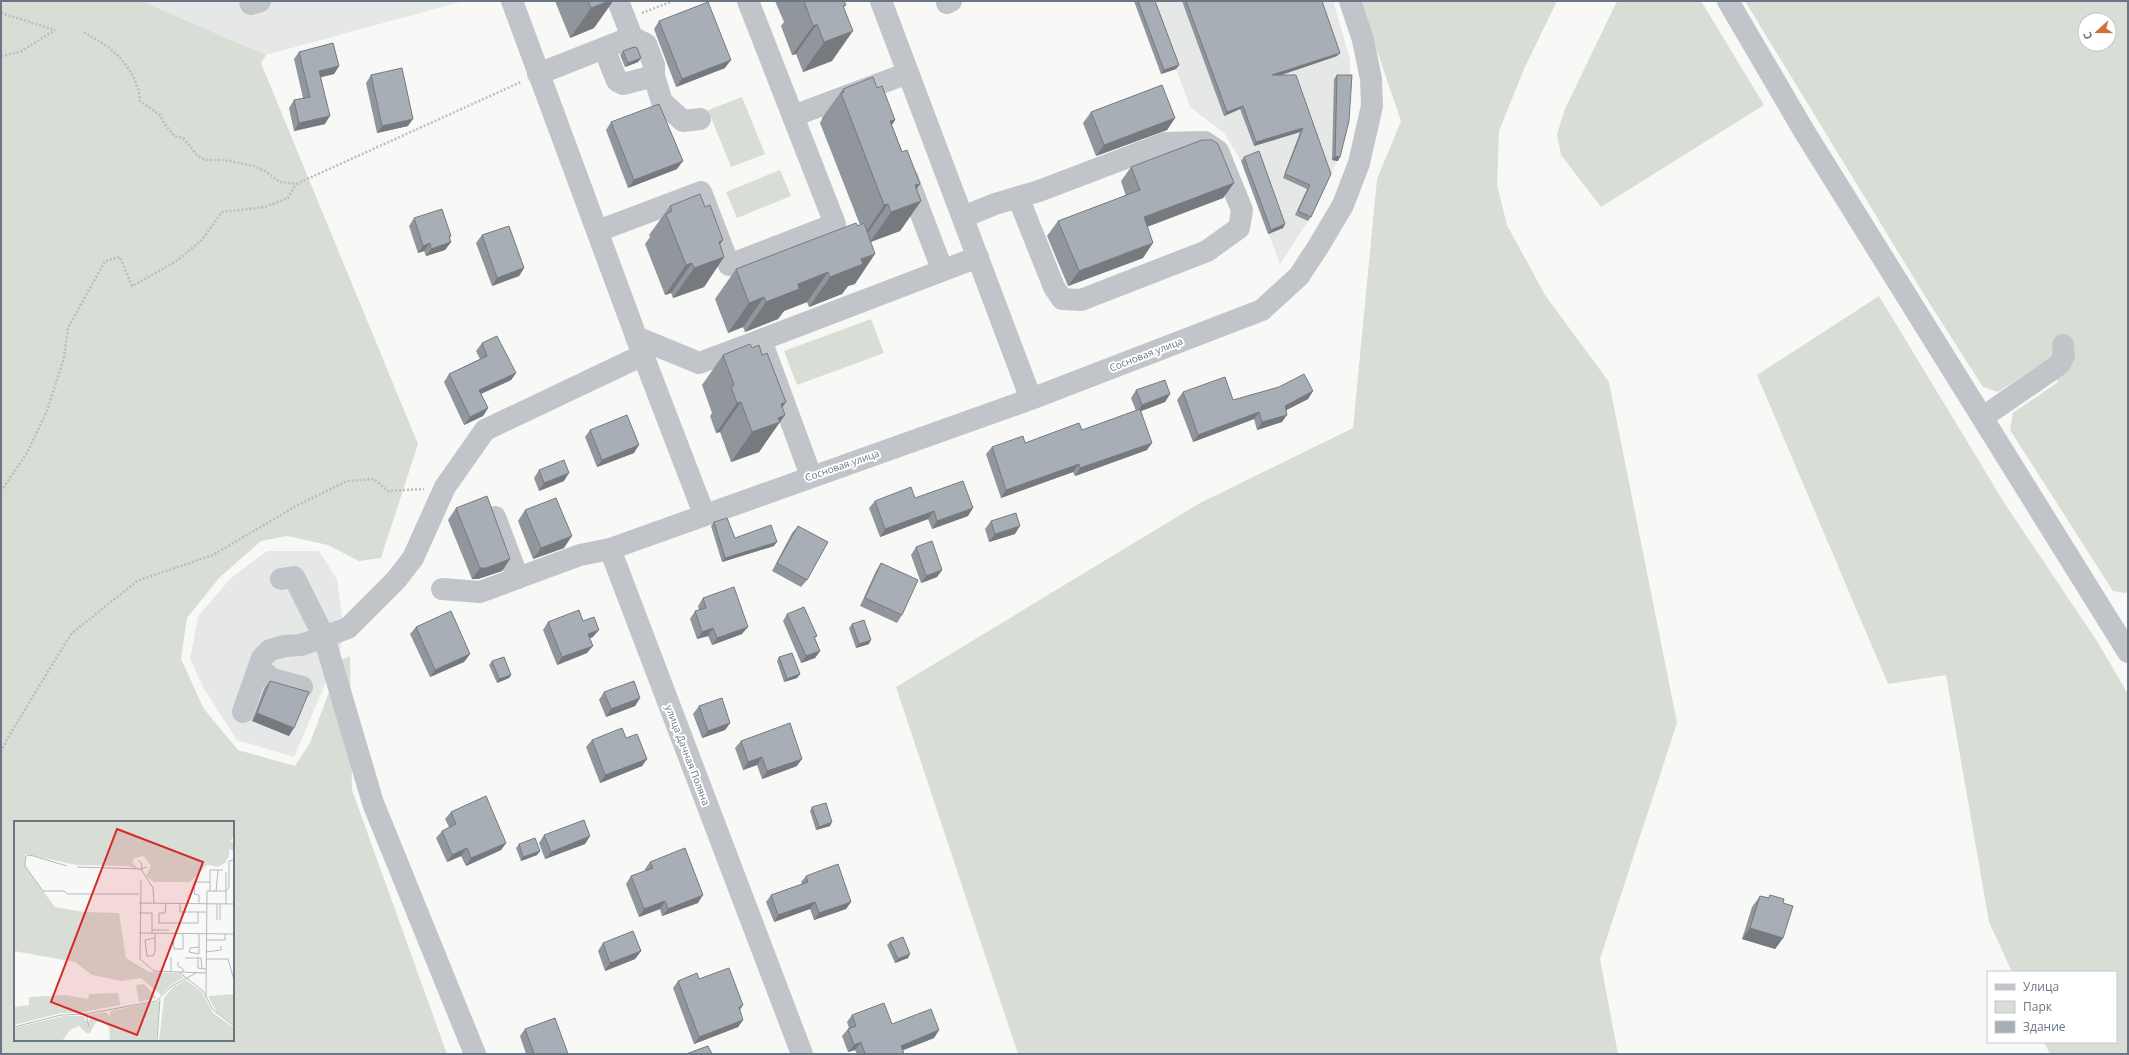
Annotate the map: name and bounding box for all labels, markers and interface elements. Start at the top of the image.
north arrow [2077,12,2117,52]
text: С [2079,30,2095,42]
street label: Сосновая улица [1107,334,1185,374]
street label: Сосновая улица [803,446,881,484]
street label: улица Дачная Поляна [662,703,714,807]
inset map [14,821,234,1041]
legend [1987,971,2117,1043]
text: Улица [2023,978,2059,995]
text: Парк [2023,998,2053,1015]
text: Здание [2023,1018,2066,1035]

